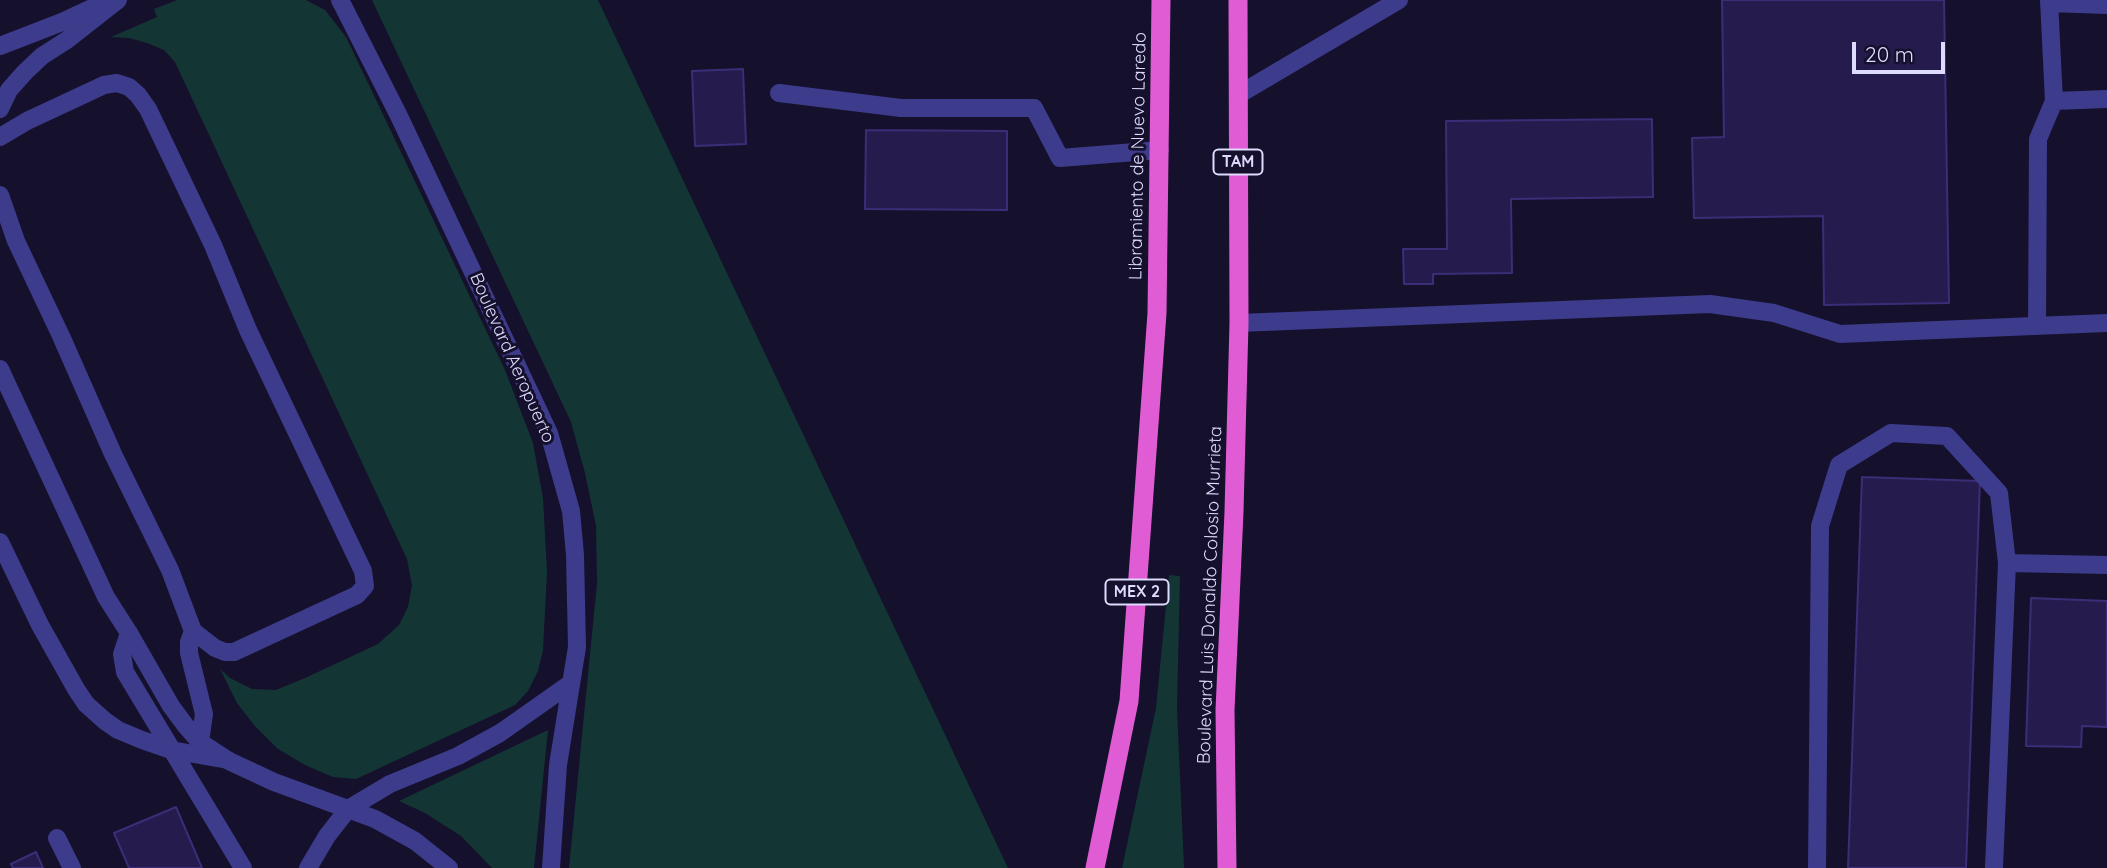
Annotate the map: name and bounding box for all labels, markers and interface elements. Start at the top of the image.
scale bar [1855,28,1948,72]
street label: Libramiento de Nuevo Laredo [1125,32,1151,280]
text: 20 m [1865,41,1914,67]
road number: TAM [1214,150,1262,174]
street label: Boulevard Aeropuerto [465,270,559,446]
street label: Boulevard Luis Donaldo Colosio Murrieta [1193,426,1227,764]
road number: MEX 2 [1106,580,1168,604]

